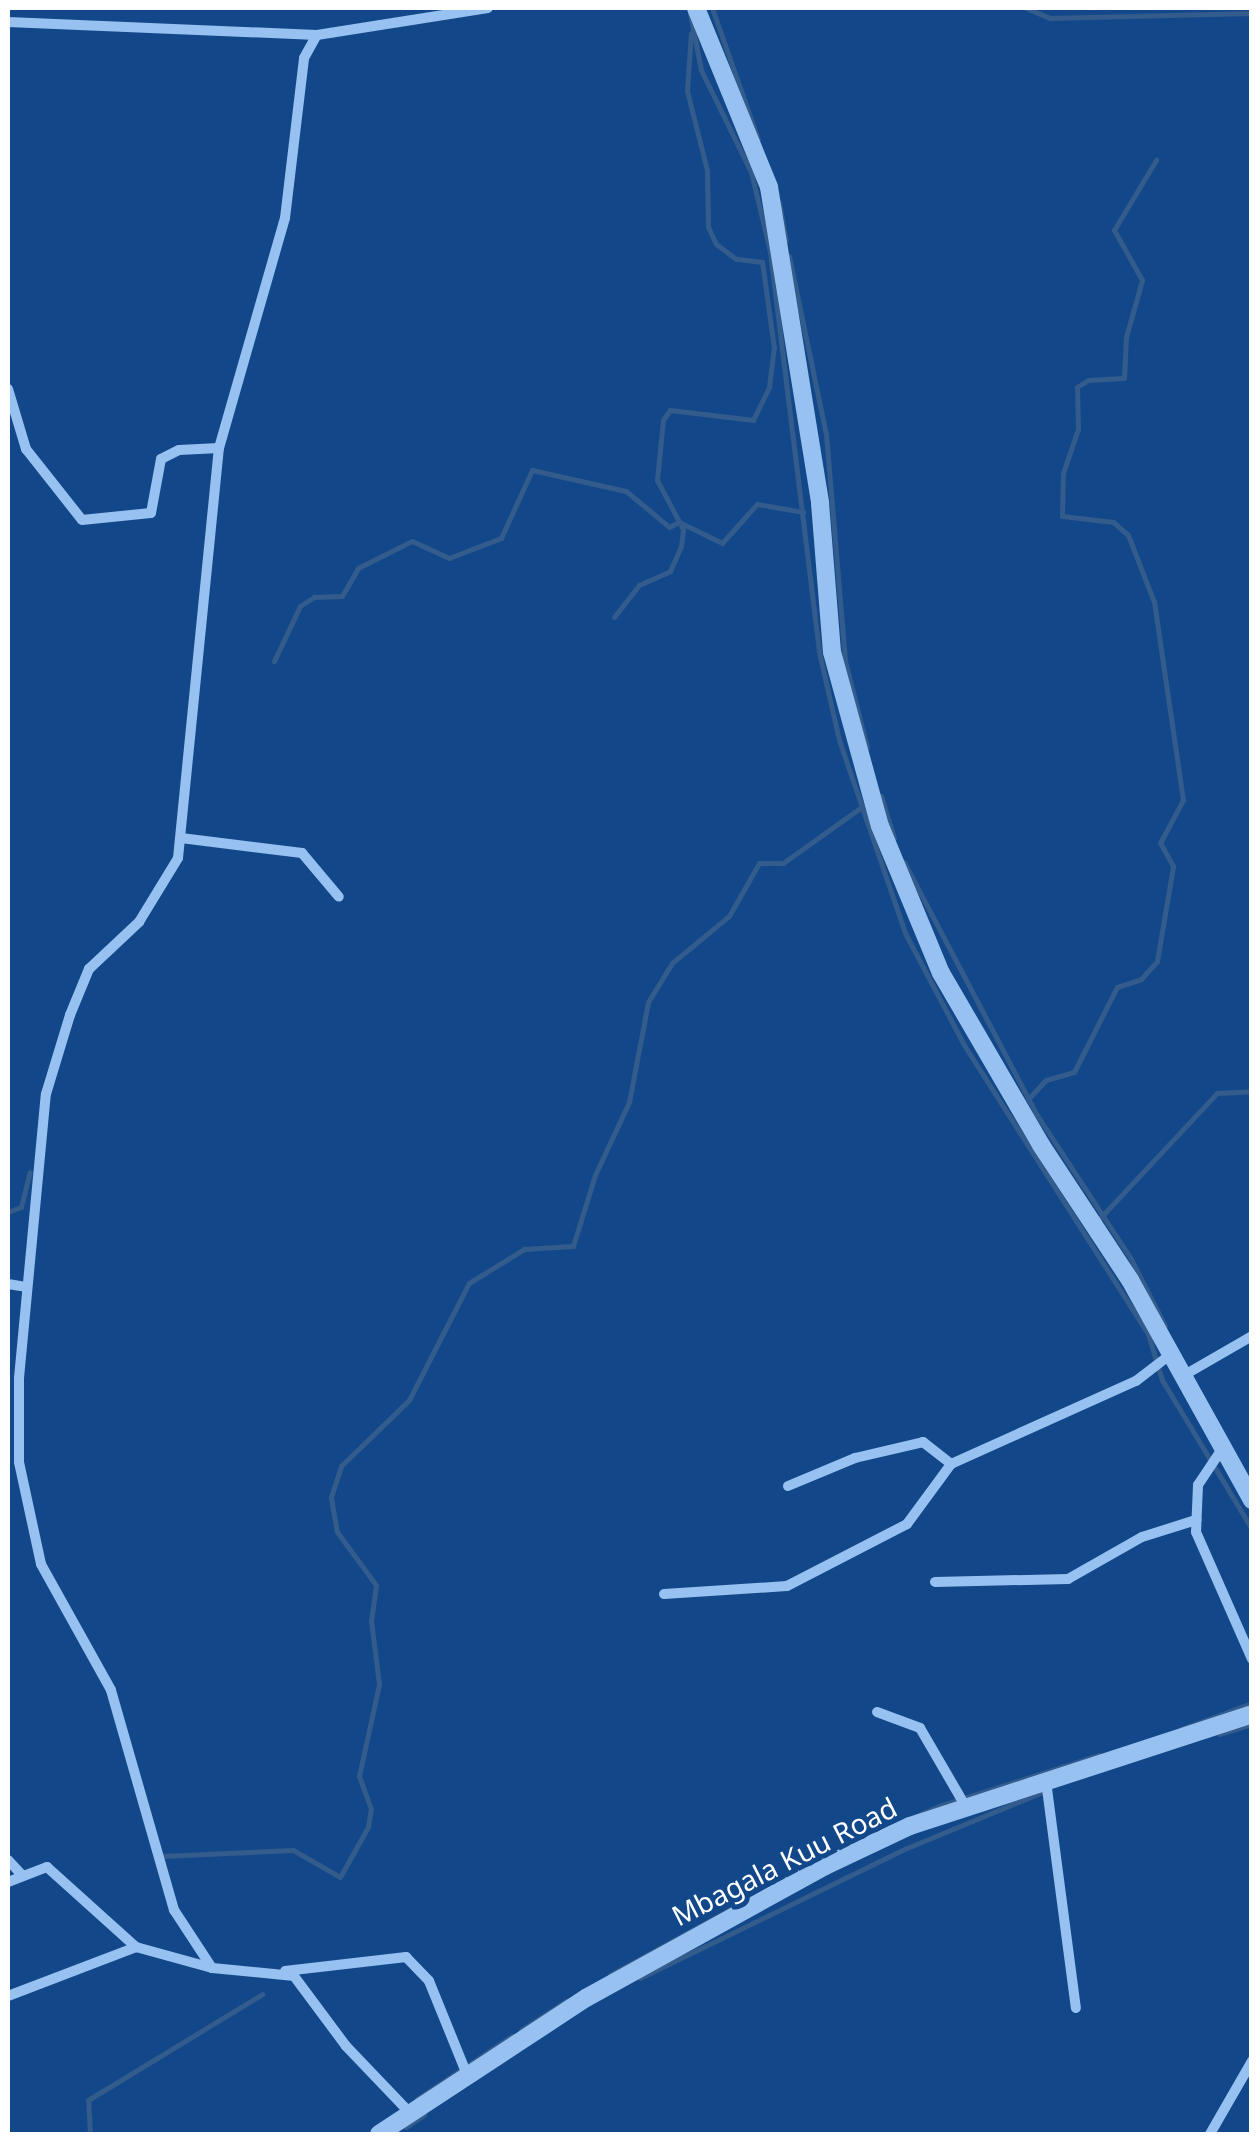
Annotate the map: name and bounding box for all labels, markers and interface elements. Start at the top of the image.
street label: Mbagala Kuu Road [666,1790,902,1932]

